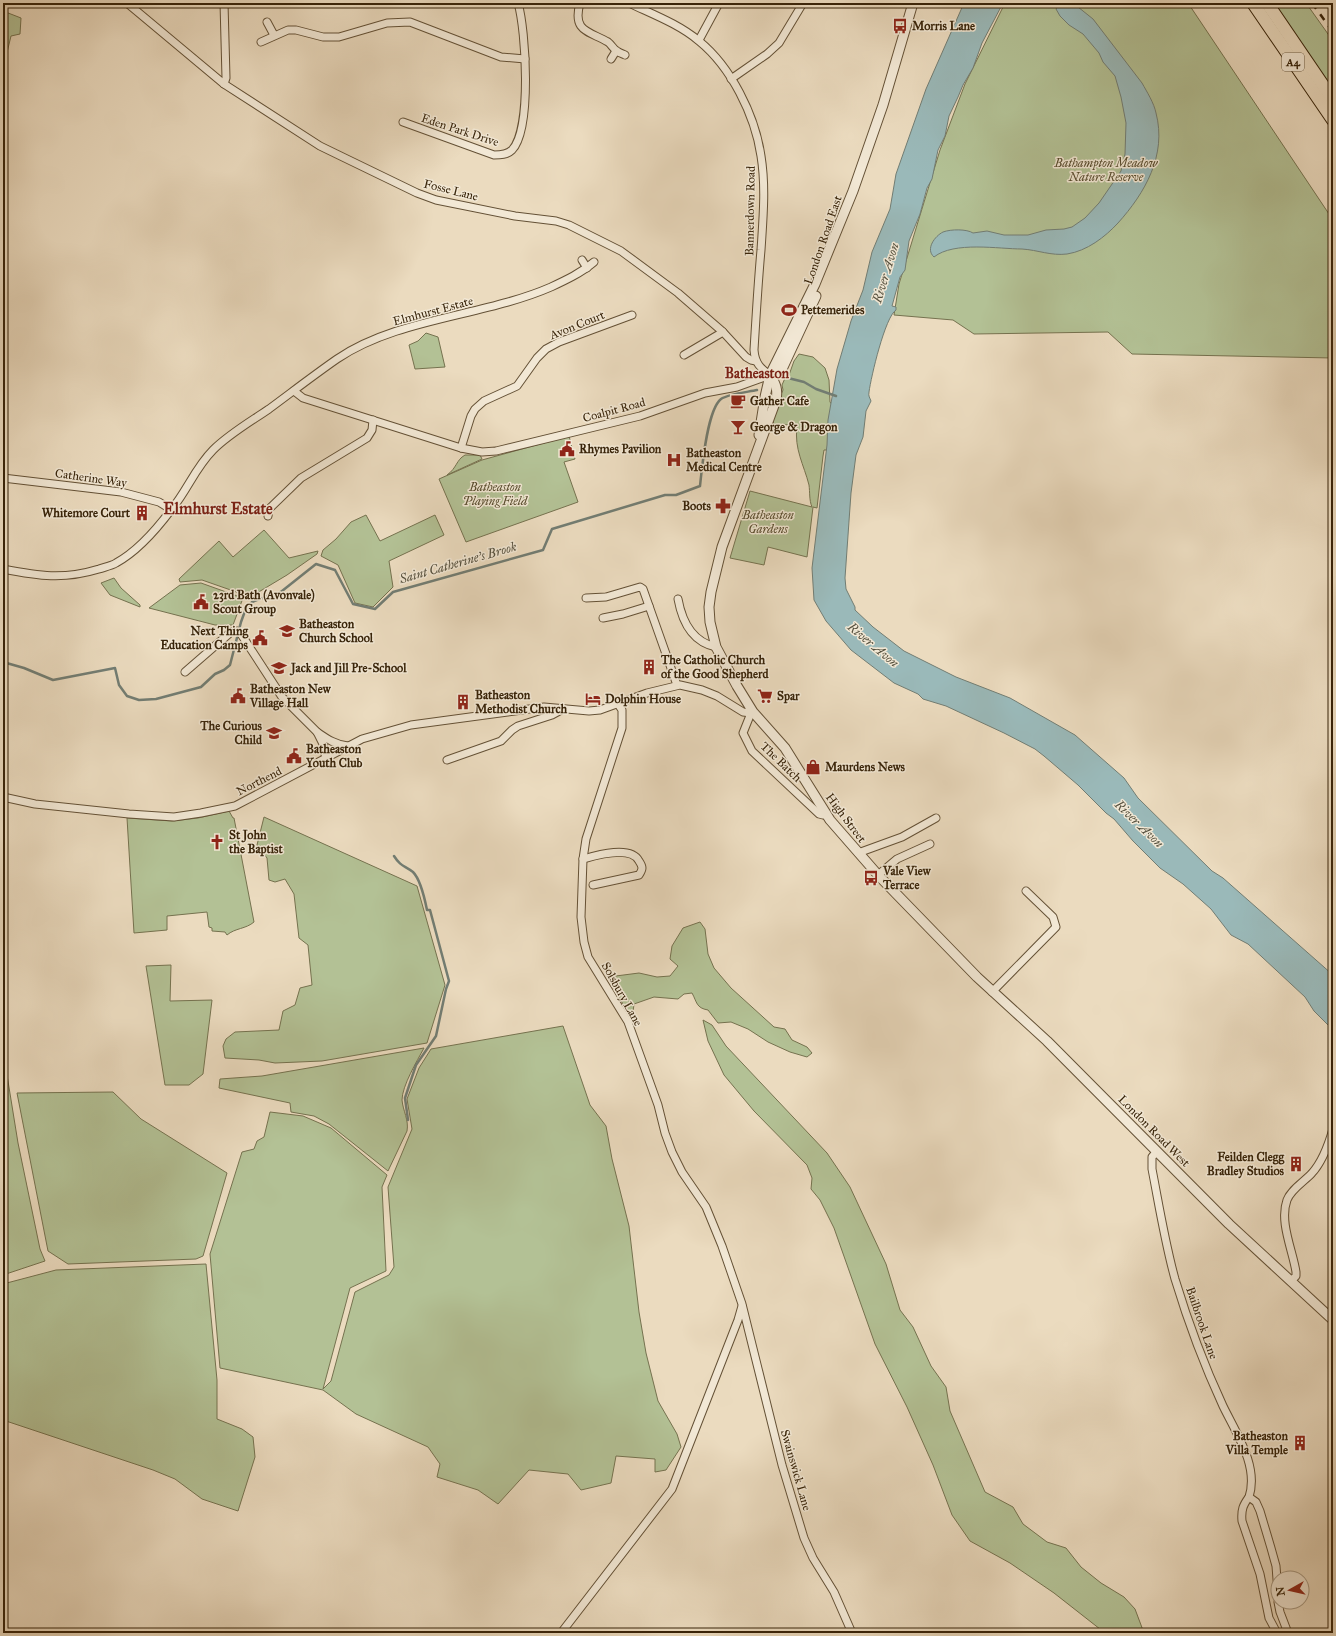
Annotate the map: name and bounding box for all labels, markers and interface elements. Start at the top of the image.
bus stop icon: Morris Lane [891,17,909,35]
place label: Morris Lane [912,19,975,33]
road number: A4 [1282,53,1304,71]
street label: Eden Park Drive [419,111,501,149]
park label: Bathampton Meadow Nature Reserve [1053,156,1158,184]
street label: Bannerdown Road [742,166,758,256]
street label: Fosse Lane [422,176,480,204]
street label: London Road East [801,193,845,286]
water label: River Avon [869,241,903,306]
street label: Elmhurst Estate [392,294,474,328]
sports icon: Pettemerides [780,301,798,319]
place label: Pettemerides [801,303,865,317]
street label: Avon Court [547,307,607,343]
district label: Batheaston [725,365,790,382]
cafe icon: Gather Cafe [729,392,747,410]
place label: Gather Cafe [750,394,809,408]
street label: Coalpit Road [581,395,647,425]
bar icon: George & Dragon [729,418,747,436]
place label: George & Dragon [750,420,838,435]
public building icon: Rhymes Pavilion [558,440,576,458]
place label: Rhymes Pavilion [579,442,662,457]
place label: Batheaston Medical Centre [686,446,762,474]
hospital icon: Batheaston Medical Centre [665,451,683,469]
street label: Catherine Way [54,466,128,490]
park label: Batheaston Playing Field [463,480,528,508]
pharmacy icon: Boots [714,497,732,515]
district label: Elmhurst Estate [163,499,273,518]
place label: Boots [682,499,712,513]
building icon: Whitemore Court [133,504,151,522]
place label: Whitemore Court [42,506,131,520]
park label: Batheaston Gardens [741,508,794,536]
water label: Saint Catherine's Brook [397,539,519,588]
place label: 23rd Bath (Avonvale) Scout Group [213,588,315,617]
public building icon: 23rd Bath (Avonvale) Scout Group [192,593,210,611]
place label: Batheaston Church School [299,617,374,645]
water label: River Avon [843,618,902,671]
school or university icon: Batheaston Church School [278,622,296,640]
place label: Next Thing Education Camps [160,624,249,653]
public building icon: Next Thing Education Camps [251,629,269,647]
place label: The Catholic Church of the Good Shepherd [660,653,769,682]
building icon: The Catholic Church of the Good Shepherd [640,658,658,676]
school or university icon: Jack and Jill Pre-School [270,659,288,677]
place label: Jack and Jill Pre-School [289,661,407,676]
place label: Batheaston New Village Hall [249,682,332,711]
public building icon: Batheaston New Village Hall [229,687,247,705]
supermarket icon: Spar [756,687,774,705]
place label: Batheaston Methodist Church [475,688,567,716]
place label: Spar [777,689,800,704]
hotel icon: Dolphin House [584,690,602,708]
place label: Dolphin House [605,692,681,707]
building icon: Batheaston Methodist Church [454,693,472,711]
place label: The Curious Child [199,719,263,747]
school or university icon: The Curious Child [265,724,283,742]
street label: The Batch [758,739,805,785]
place label: Batheaston Youth Club [305,742,363,770]
public building icon: Batheaston Youth Club [285,747,303,765]
shop icon: Maurdens News [804,758,822,776]
place label: Maurdens News [825,760,906,774]
street label: Northend [234,764,284,798]
street label: High Street [822,790,870,847]
water label: River Avon [1110,796,1167,851]
place label: St John the Baptist [228,828,283,857]
church icon: St John the Baptist [208,833,226,851]
place label: Vale View Terrace [882,864,932,892]
bus stop icon: Vale View Terrace [862,869,880,887]
street label: Solsbury Lane [599,960,645,1028]
street label: London Road West [1115,1092,1193,1170]
place label: Feilden Clegg Bradley Studios [1207,1150,1285,1179]
building icon: Feilden Clegg Bradley Studios [1287,1155,1305,1173]
street label: Bailbrook Lane [1183,1285,1221,1361]
street label: Swainswick Lane [778,1428,814,1512]
place label: Batheaston Villa Temple [1225,1429,1288,1458]
building icon: Batheaston Villa Temple [1291,1434,1309,1452]
north arrow [1270,1570,1310,1610]
text: N [1273,1585,1288,1597]

